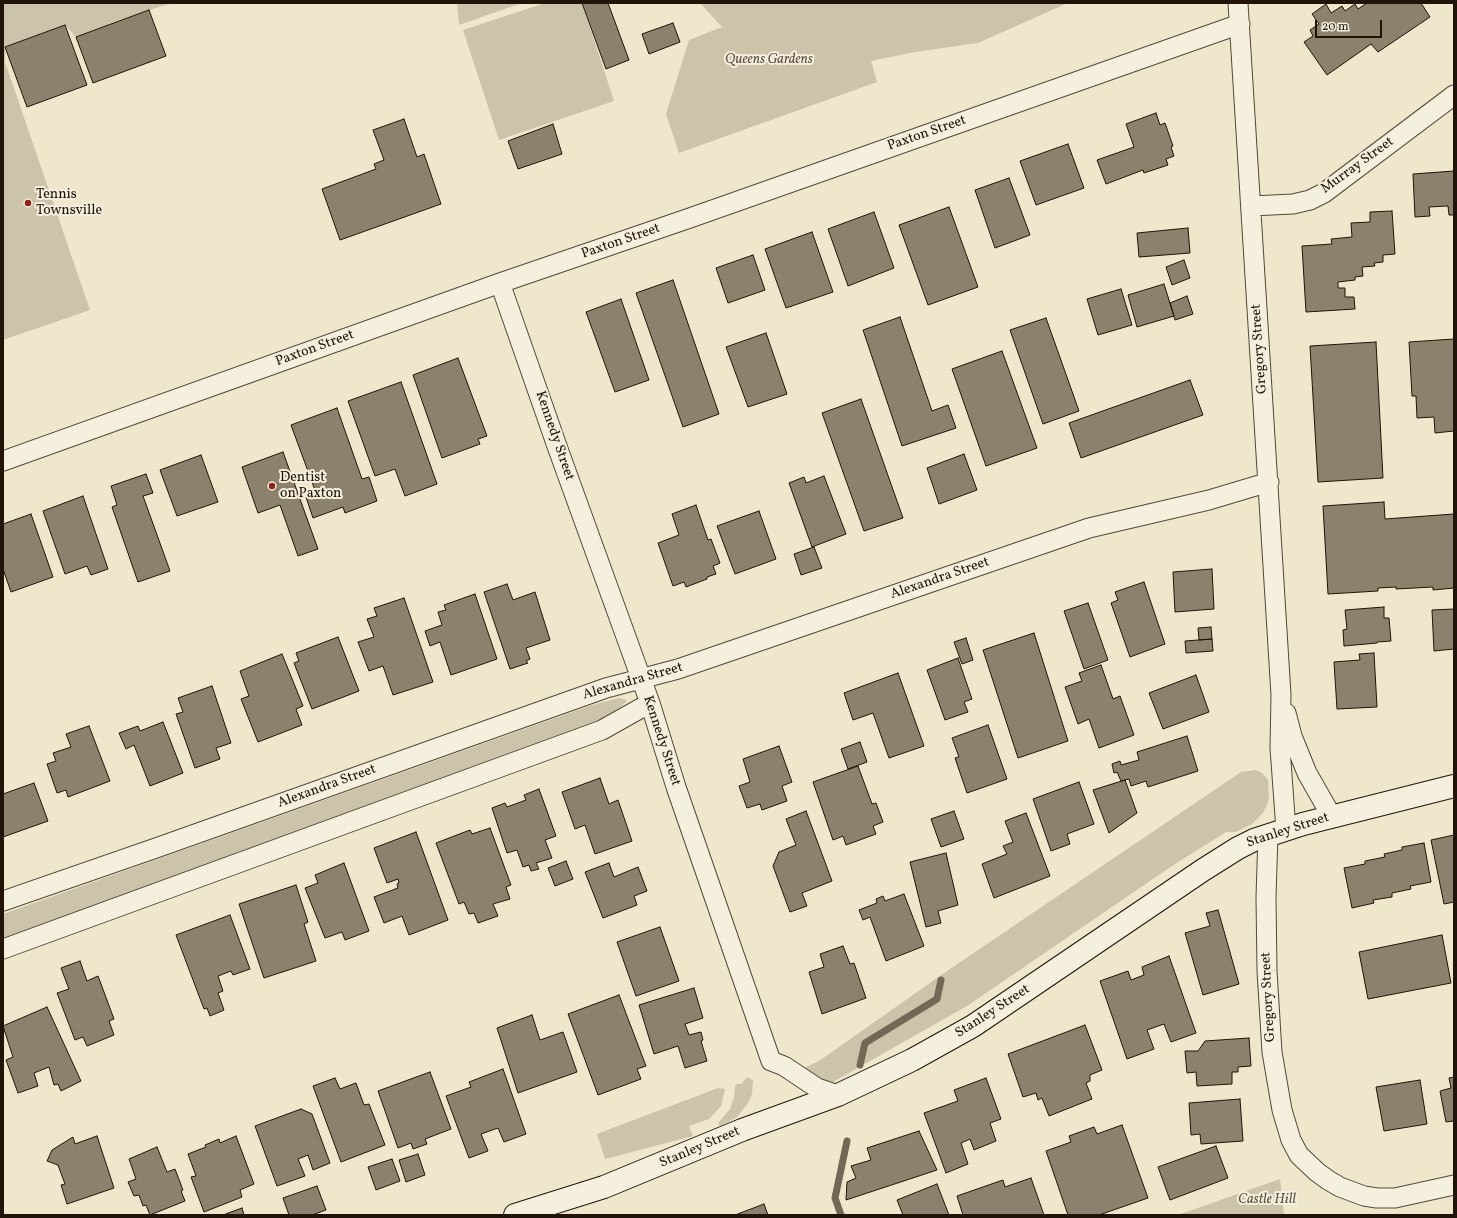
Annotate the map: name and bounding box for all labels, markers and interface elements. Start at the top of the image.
scale bar [1317,12,1384,38]
text: 20 m [1322,19,1349,35]
park label: Queens Gardens [725,52,813,68]
street label: Paxton Street [885,113,969,155]
street label: Murray Street [1318,134,1398,198]
place label: Tennis Townsville [36,187,102,220]
marker: Tennis Townsville [23,198,33,208]
street label: Paxton Street [579,221,663,263]
street label: Gregory Street [1248,303,1272,395]
street label: Paxton Street [273,327,357,371]
street label: Kennedy Street [531,389,577,483]
place label: Dentist on Paxton [280,470,341,502]
marker: Dentist on Paxton [267,481,277,491]
street label: Alexandra Street [888,554,992,604]
street label: Alexandra Street [581,660,685,704]
street label: Kennedy Street [639,694,683,788]
street label: Alexandra Street [275,761,379,813]
street label: Stanley Street [1245,810,1331,852]
street label: Gregory Street [1258,951,1280,1043]
street label: Stanley Street [952,982,1034,1042]
street label: Stanley Street [657,1124,743,1172]
park label: Castle Hill [1238,1192,1296,1208]

